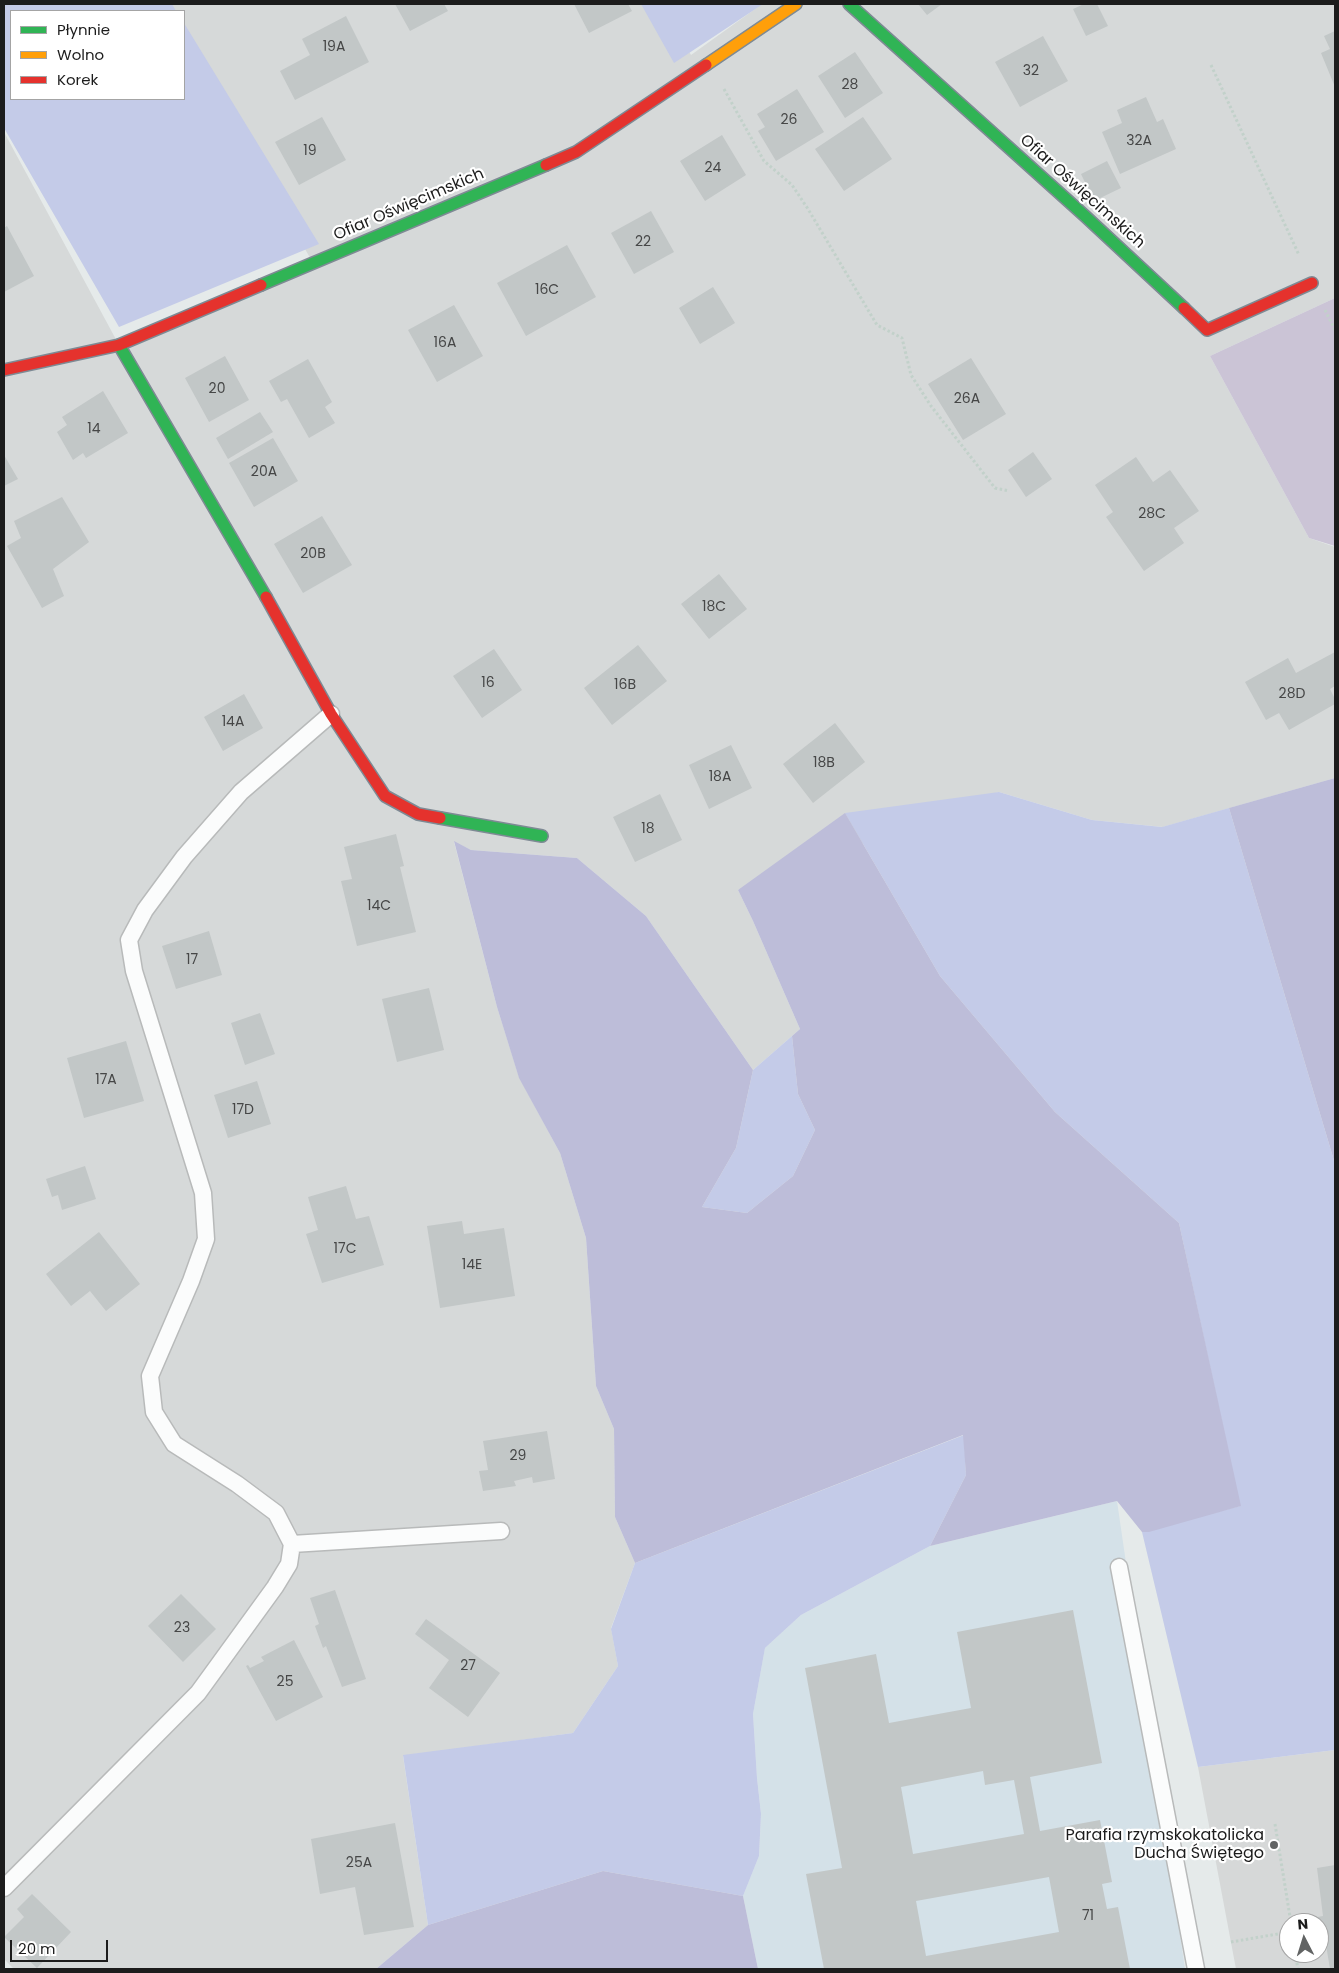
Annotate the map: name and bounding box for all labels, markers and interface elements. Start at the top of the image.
legend [10,10,185,100]
text: Płynnie [57,19,110,40]
house number: 19A [323,39,345,55]
text: Wolno [57,44,104,65]
house number: 32 [1023,63,1039,79]
text: Korek [57,69,98,90]
house number: 28 [842,77,858,93]
house number: 26 [781,112,797,128]
street label: Ofiar Oświęcimskich [1016,131,1148,253]
house number: 32A [1126,133,1152,149]
house number: 19 [303,143,317,159]
house number: 24 [705,160,721,176]
street label: Ofiar Oświęcimskich [331,165,487,245]
house number: 22 [635,234,651,250]
house number: 16C [535,282,559,298]
house number: 16A [434,335,456,351]
house number: 20 [209,381,225,397]
house number: 26A [954,391,980,407]
house number: 14 [87,421,101,437]
house number: 20A [251,464,277,480]
house number: 28C [1138,506,1166,522]
house number: 20B [300,546,326,562]
house number: 18C [702,599,726,615]
house number: 16 [481,675,495,691]
house number: 16B [614,677,636,693]
house number: 28D [1279,686,1305,702]
house number: 14A [222,714,244,730]
house number: 18B [813,755,835,771]
house number: 18A [709,769,731,785]
house number: 18 [641,821,655,837]
house number: 14C [367,898,391,914]
house number: 17 [186,952,198,968]
house number: 17A [95,1072,117,1088]
house number: 17D [232,1102,254,1118]
house number: 17C [334,1241,356,1257]
house number: 14E [462,1257,482,1273]
house number: 29 [510,1448,526,1464]
house number: 23 [174,1620,190,1636]
house number: 27 [460,1658,476,1674]
house number: 25 [277,1674,293,1690]
place label: Parafia rzymskokatolicka Ducha Świętego [1066,1826,1264,1864]
marker: Parafia rzymskokatolicka Ducha Świętego [1268,1839,1280,1851]
house number: 25A [346,1855,372,1871]
house number: 71 [1082,1908,1094,1924]
north arrow [1279,1913,1329,1963]
text: N [1297,1914,1309,1934]
scale bar [12,1930,110,1962]
text: 20 m [18,1938,56,1959]

